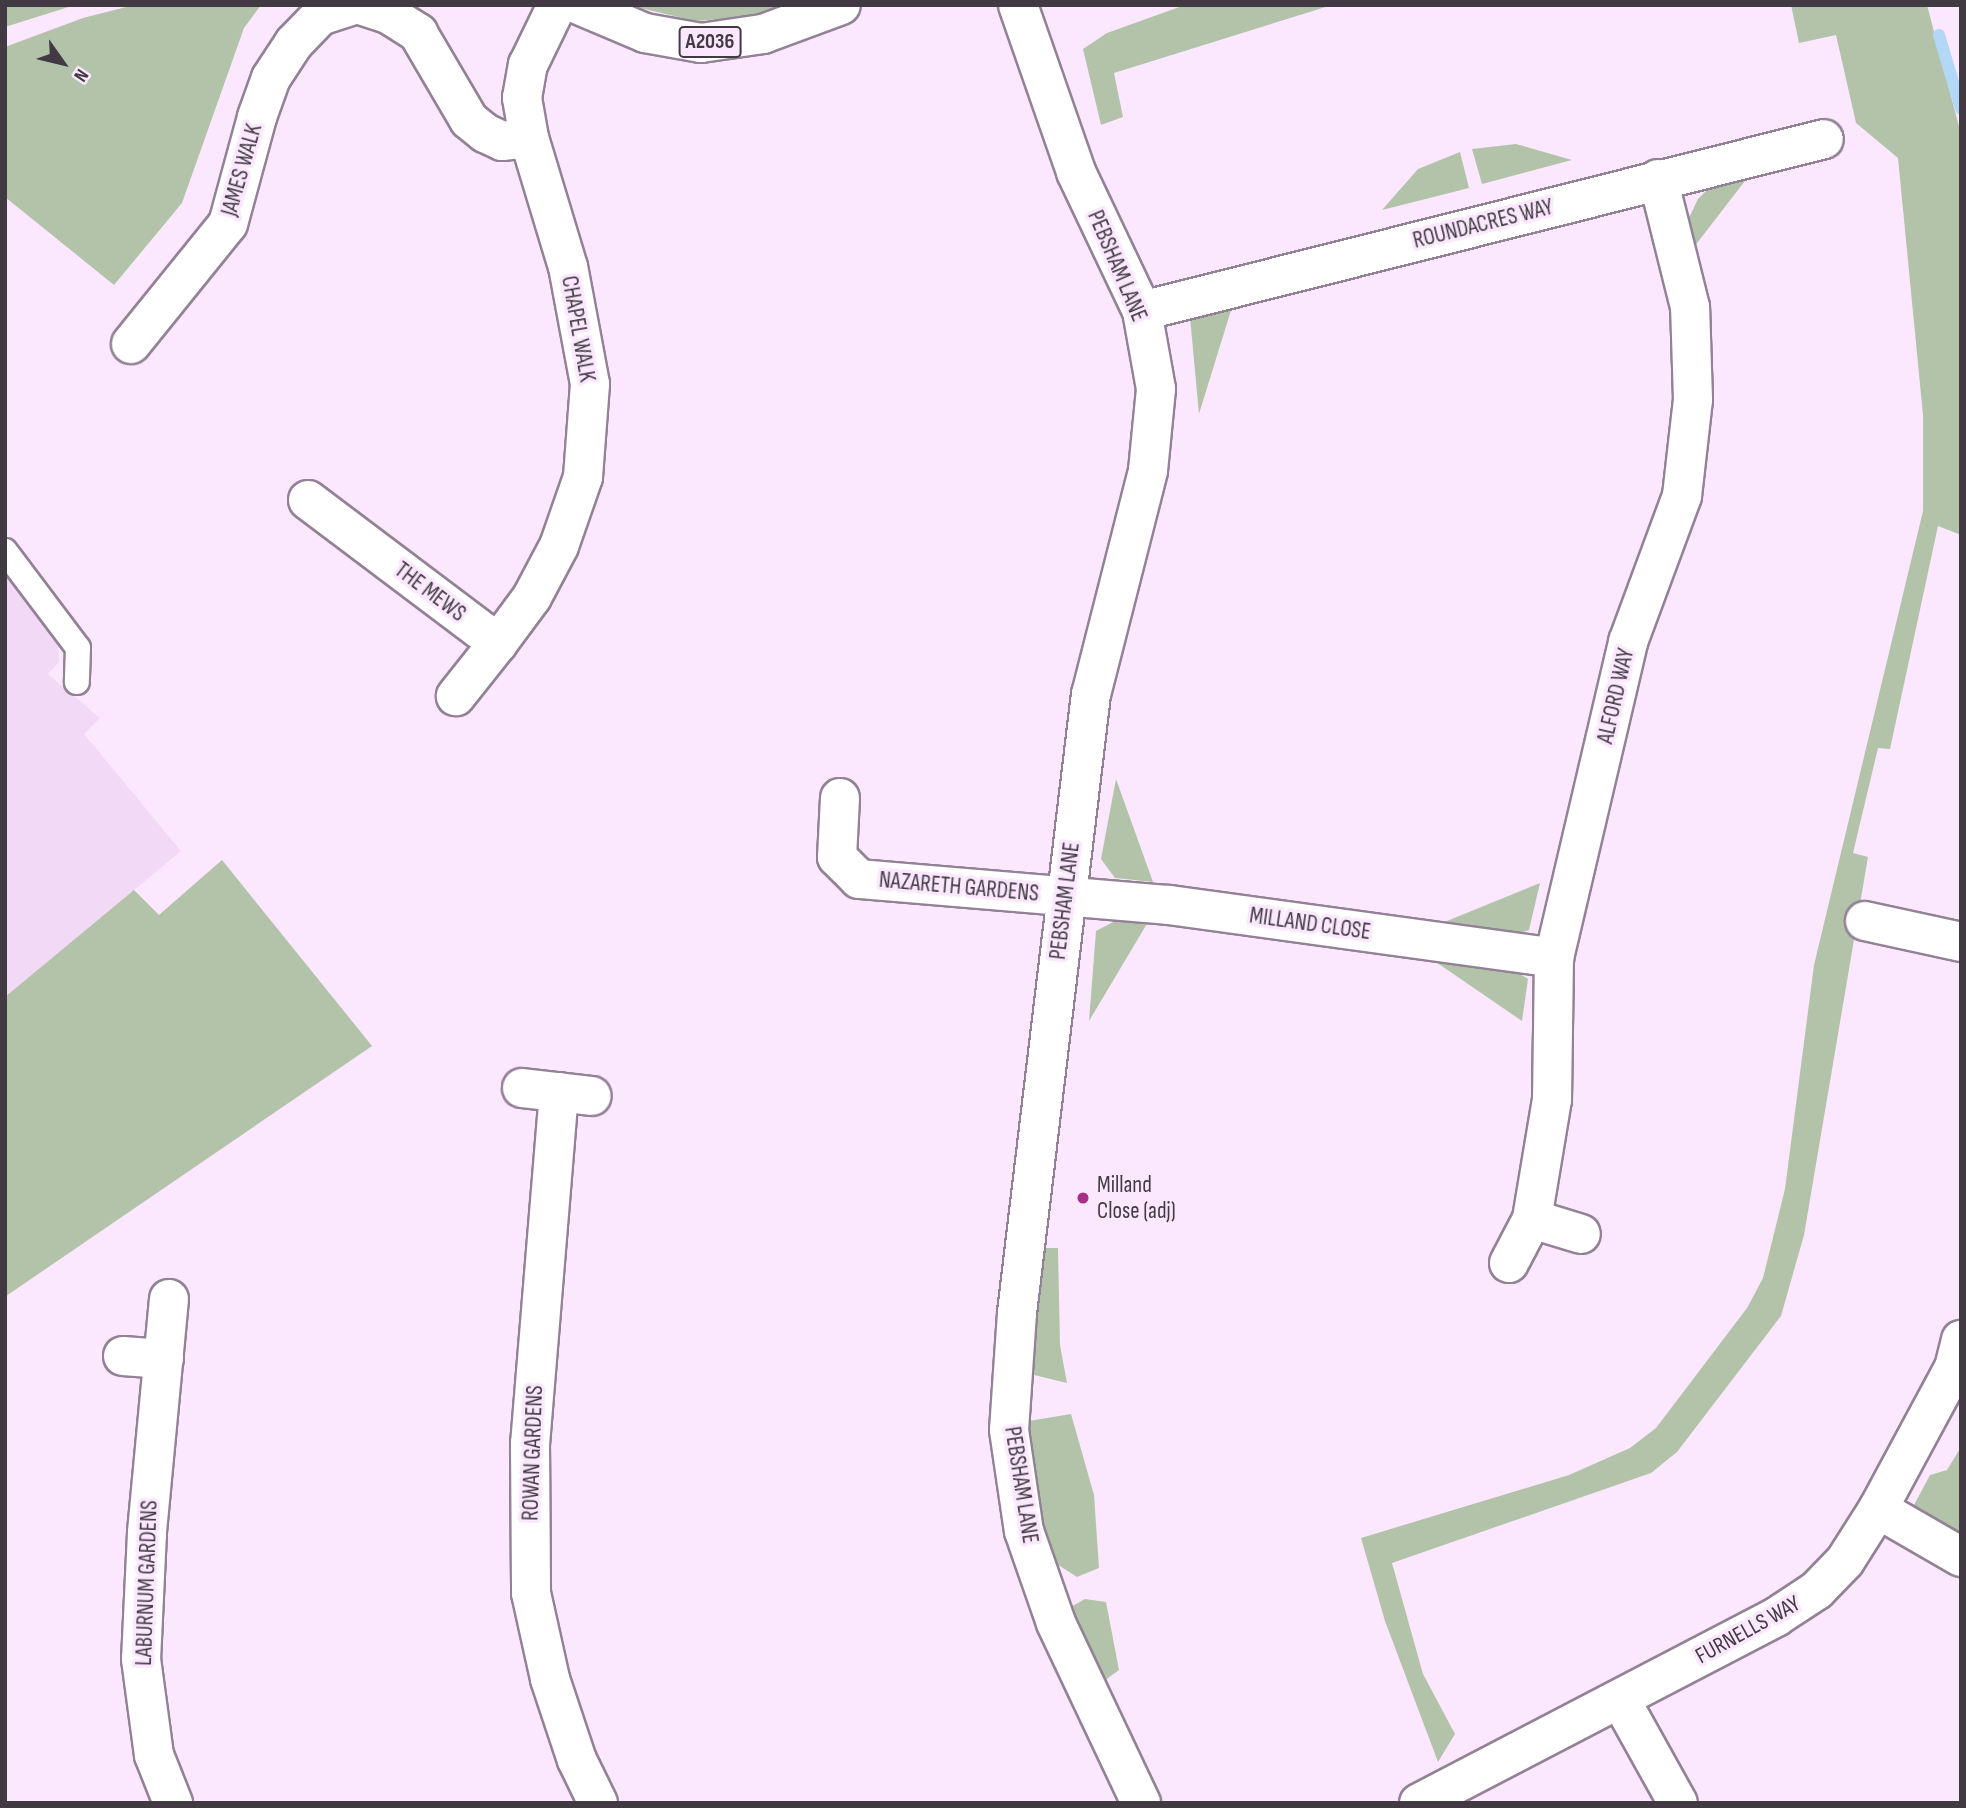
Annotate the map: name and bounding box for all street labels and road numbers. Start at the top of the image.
road number: A2036 [678,24,742,60]
street label: JAMES WALK [216,121,268,219]
street label: ROUNDACRES WAY [1410,193,1556,255]
street label: PEBSHAM LANE [1081,206,1153,326]
street label: CHAPEL WALK [555,274,601,384]
street label: THE MEWS [389,556,471,628]
street label: ALFORD WAY [1592,646,1640,746]
street label: PEBSHAM LANE [1044,841,1086,961]
street label: NAZARETH GARDENS [878,866,1040,908]
street label: MILLAND CLOSE [1248,902,1372,946]
street label: ROWAN GARDENS [517,1385,549,1521]
street label: PEBSHAM LANE [998,1425,1044,1545]
street label: LABURNUM GARDENS [130,1500,164,1666]
street label: FURNELLS WAY [1691,1590,1805,1670]

